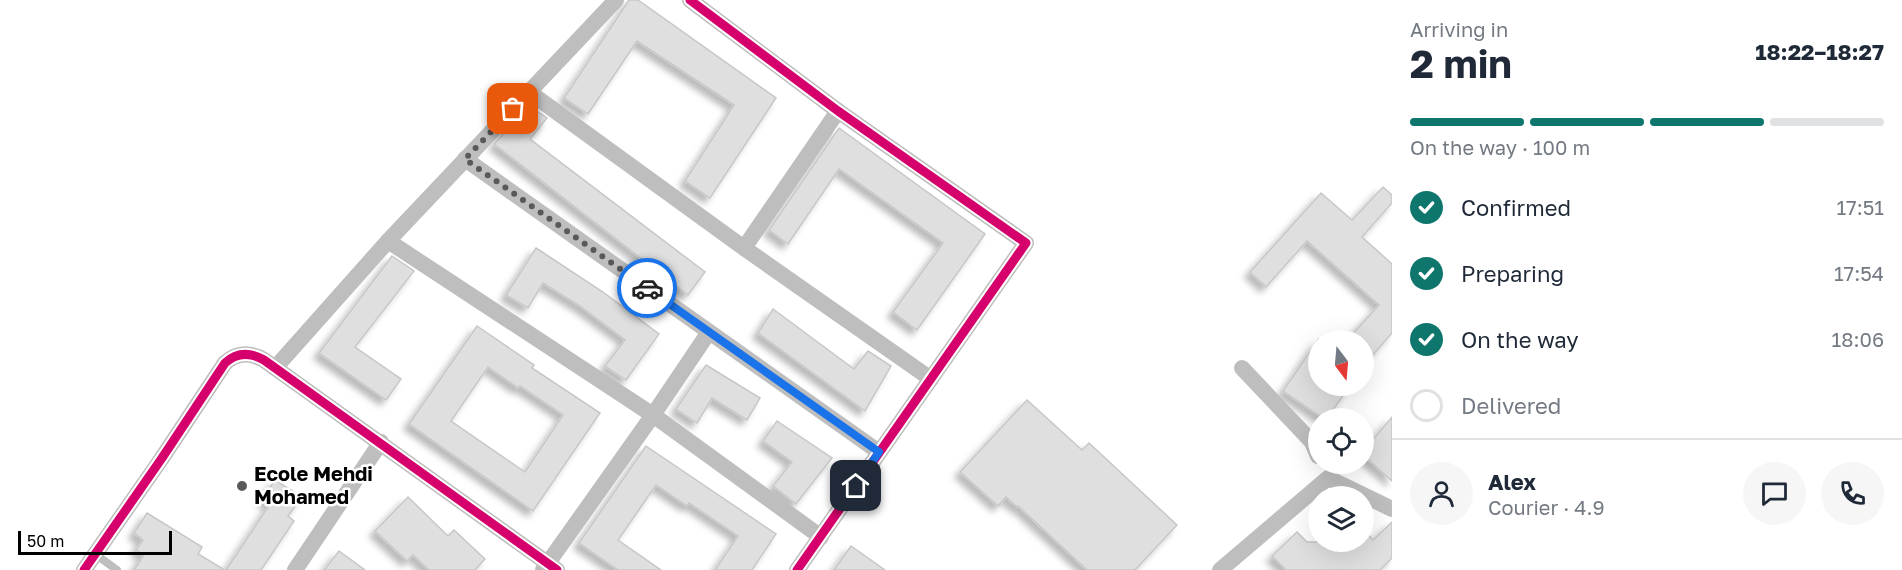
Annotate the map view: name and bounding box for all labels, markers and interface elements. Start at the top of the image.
text: Arriving in [1410,17,1508,41]
text: 18:22–18:27 [1755,38,1884,65]
text: 2 min [1410,40,1512,87]
pin [487,83,538,134]
icon: bag [496,92,529,125]
text: On the way · 100 m [1410,135,1590,159]
icon: check [1410,191,1443,224]
text: Confirmed [1461,194,1571,221]
text: 17:51 [1836,195,1884,219]
icon: check [1410,257,1443,290]
courier [617,258,677,318]
text: Preparing [1461,260,1564,287]
text: 17:54 [1834,261,1884,285]
icon: car [631,272,664,305]
icon: check [1410,323,1443,356]
text: On the way [1461,326,1579,353]
text: 18:06 [1832,327,1884,351]
north arrow [1308,330,1374,396]
map controls [1308,330,1374,552]
text: Delivered [1461,392,1561,419]
button: locate [1308,408,1374,474]
pin [830,460,881,511]
place label: Ecole Mehdi Mohamed [254,461,373,508]
button: person [1410,462,1473,525]
button: chat [1743,462,1806,525]
button: phone [1821,462,1884,525]
text: Alex [1488,468,1536,495]
icon: home [839,469,872,502]
marker: Ecole Mehdi Mohamed [235,479,249,493]
button: layers [1308,486,1374,552]
text: Courier · 4.9 [1488,495,1605,519]
scale bar [18,528,172,556]
text: 50 m [27,531,64,551]

